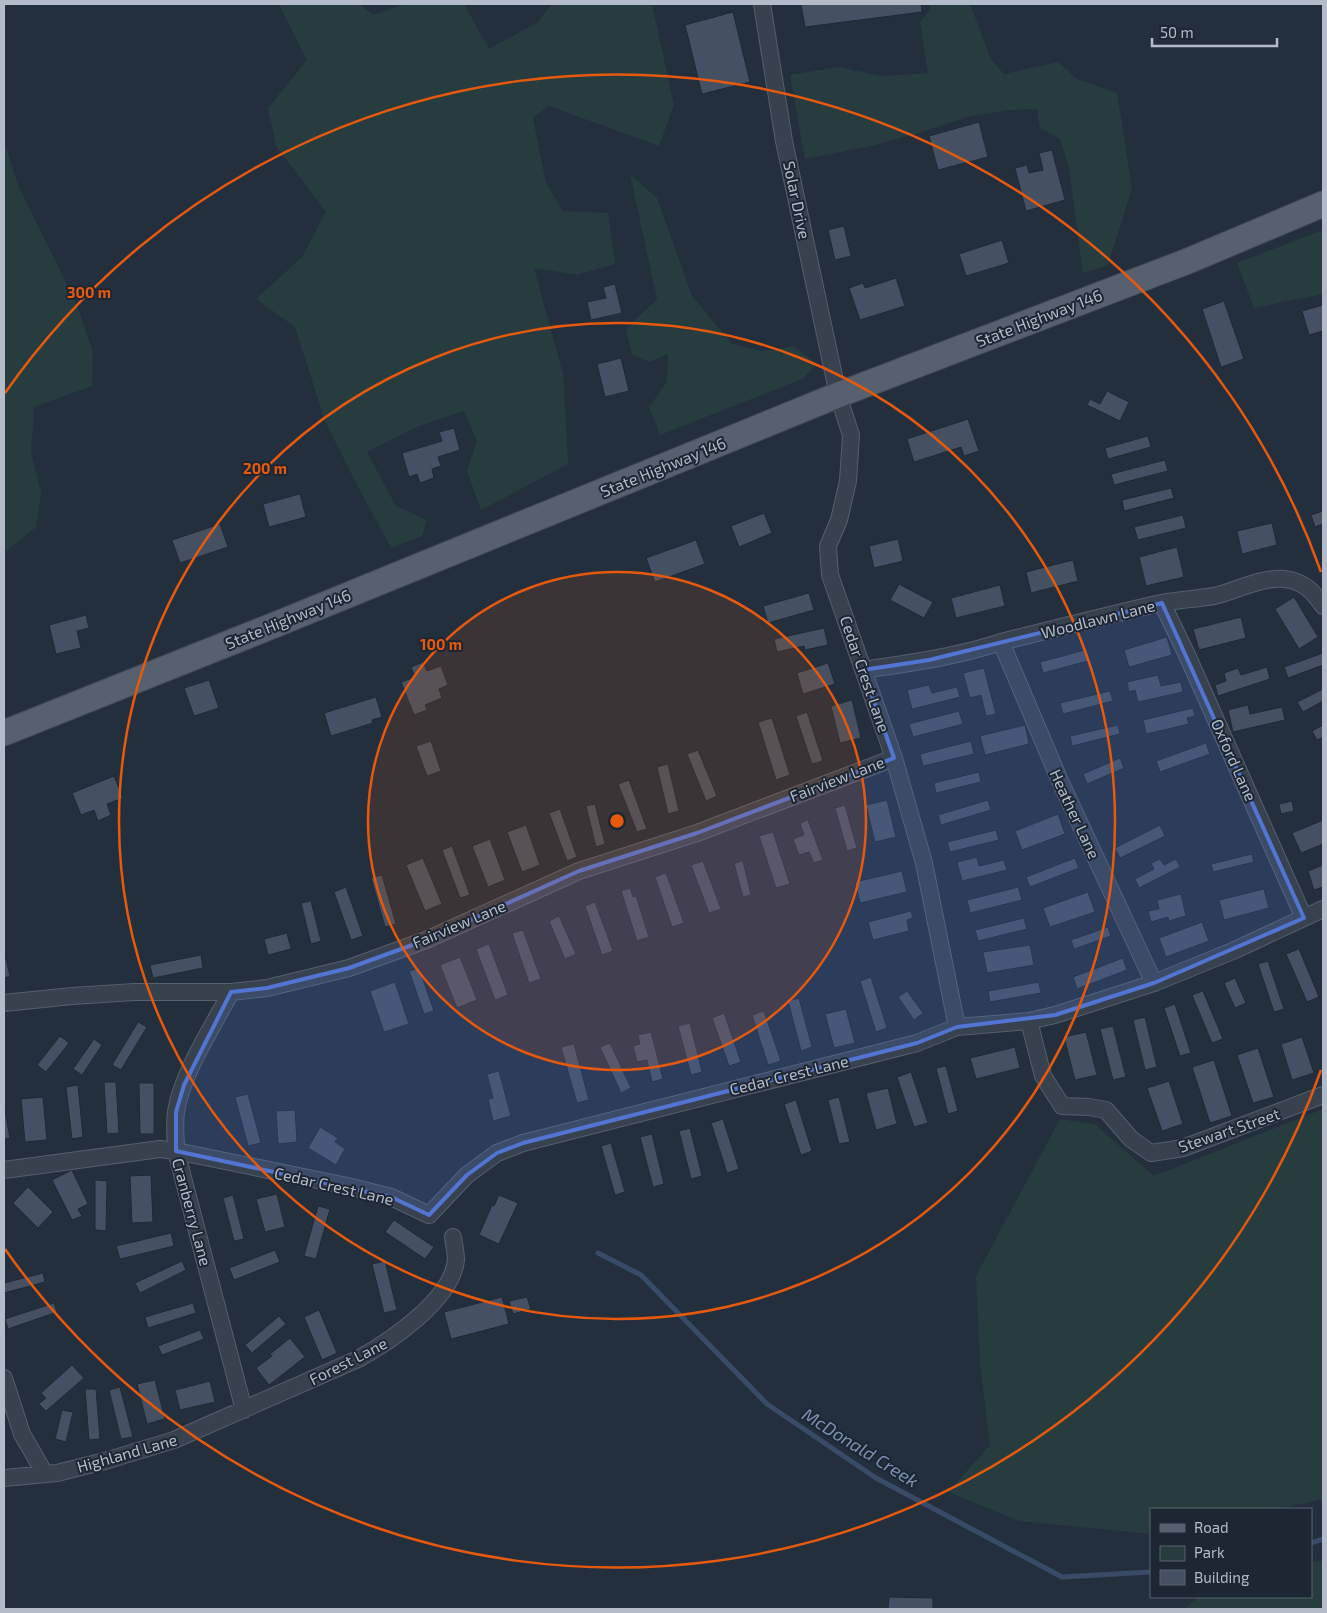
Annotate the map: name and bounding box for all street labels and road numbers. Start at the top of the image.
street label: Solar Drive [780,159,815,241]
street label: State Highway 146 [973,285,1105,350]
street label: State Highway 146 [597,433,728,500]
street label: State Highway 146 [222,585,353,652]
street label: Woodlawn Lane [1039,595,1157,642]
street label: Cedar Crest Lane [837,613,894,735]
street label: Oxford Lane [1208,716,1261,804]
street label: Fairview Lane [787,752,887,805]
street label: Heather Lane [1046,766,1104,862]
street label: Fairview Lane [409,895,508,952]
street label: Cedar Crest Lane [727,1051,850,1098]
street label: Stewart Street [1176,1103,1282,1156]
street label: Cranberry Lane [169,1156,216,1268]
street label: Cedar Crest Lane [273,1163,396,1208]
street label: Forest Lane [306,1333,390,1388]
street label: Highland Lane [75,1429,179,1476]

